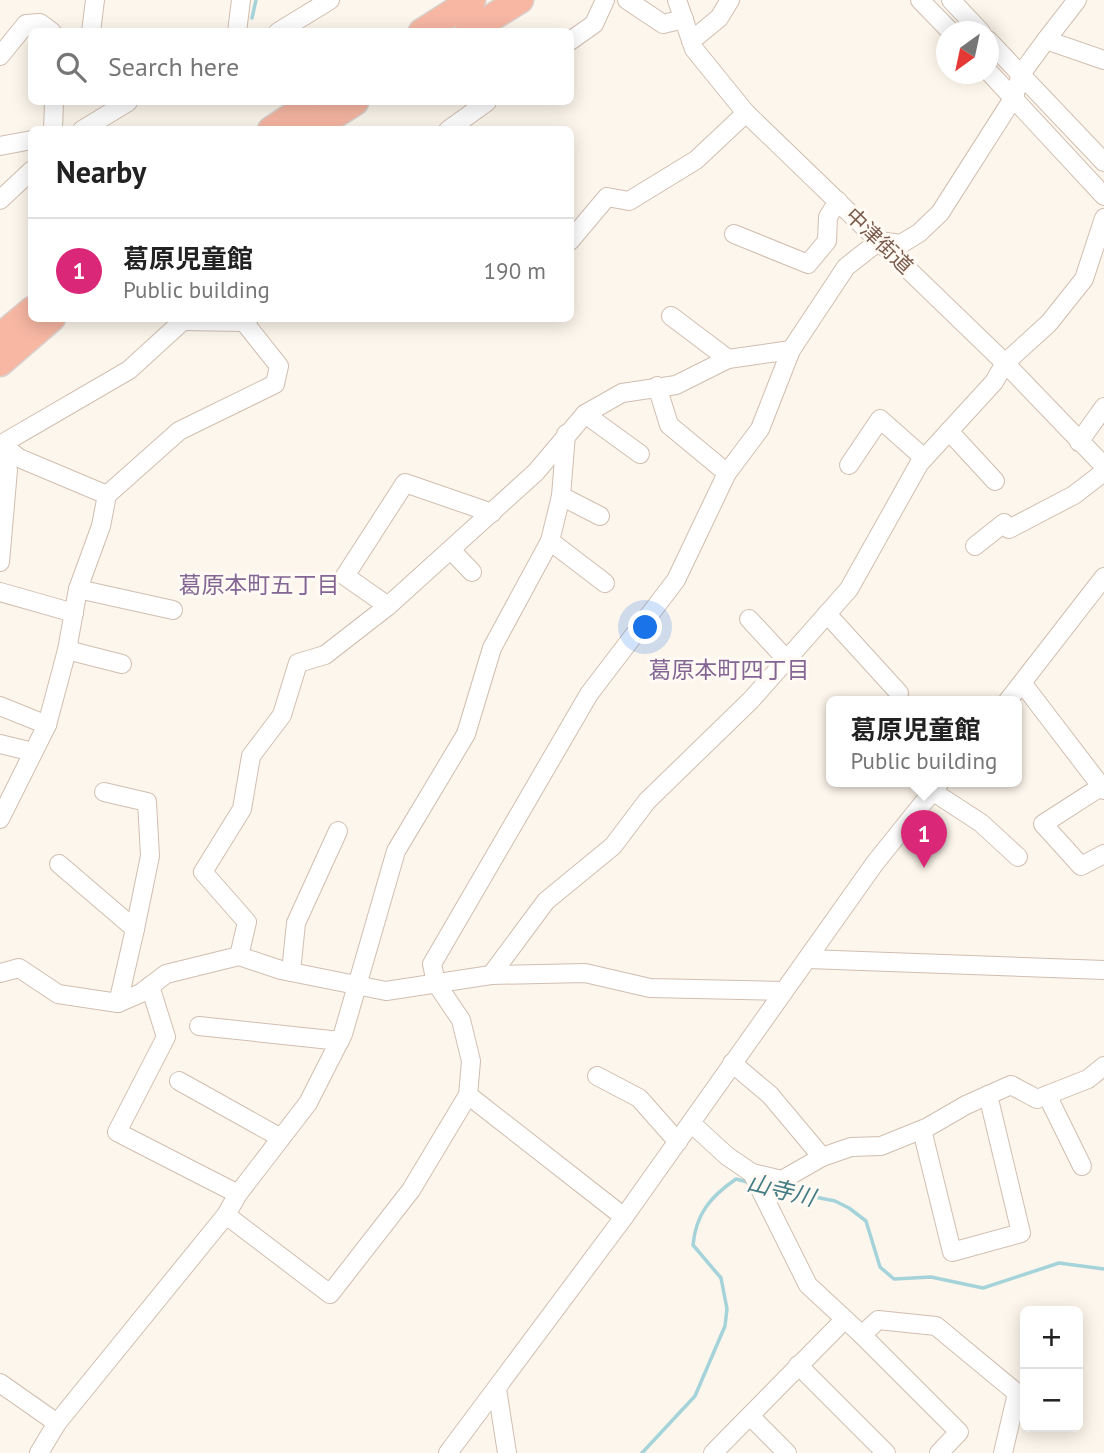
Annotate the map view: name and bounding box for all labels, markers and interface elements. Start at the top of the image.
north arrow [936,21,999,84]
search box [28,28,574,105]
icon: search [52,48,90,86]
text: Search here [108,50,239,83]
text: Nearby [56,152,146,191]
street label: 中津街道 [840,202,919,280]
text: 葛原児童館 [123,242,253,275]
text: 1 [72,256,86,285]
text: 190 m [484,256,546,285]
text: Public building [123,275,270,304]
district label: 葛原本町五丁目 [179,570,340,599]
your location [628,610,662,644]
district label: 葛原本町四丁目 [649,655,810,684]
popup [826,696,1022,787]
text: 葛原児童館 [851,713,981,746]
text: Public building [851,746,997,775]
pin: 1 [901,810,947,868]
water label: 山寺川 [744,1167,821,1213]
map controls [1020,1306,1083,1432]
button: + [1020,1306,1083,1369]
button: − [1020,1369,1083,1432]

